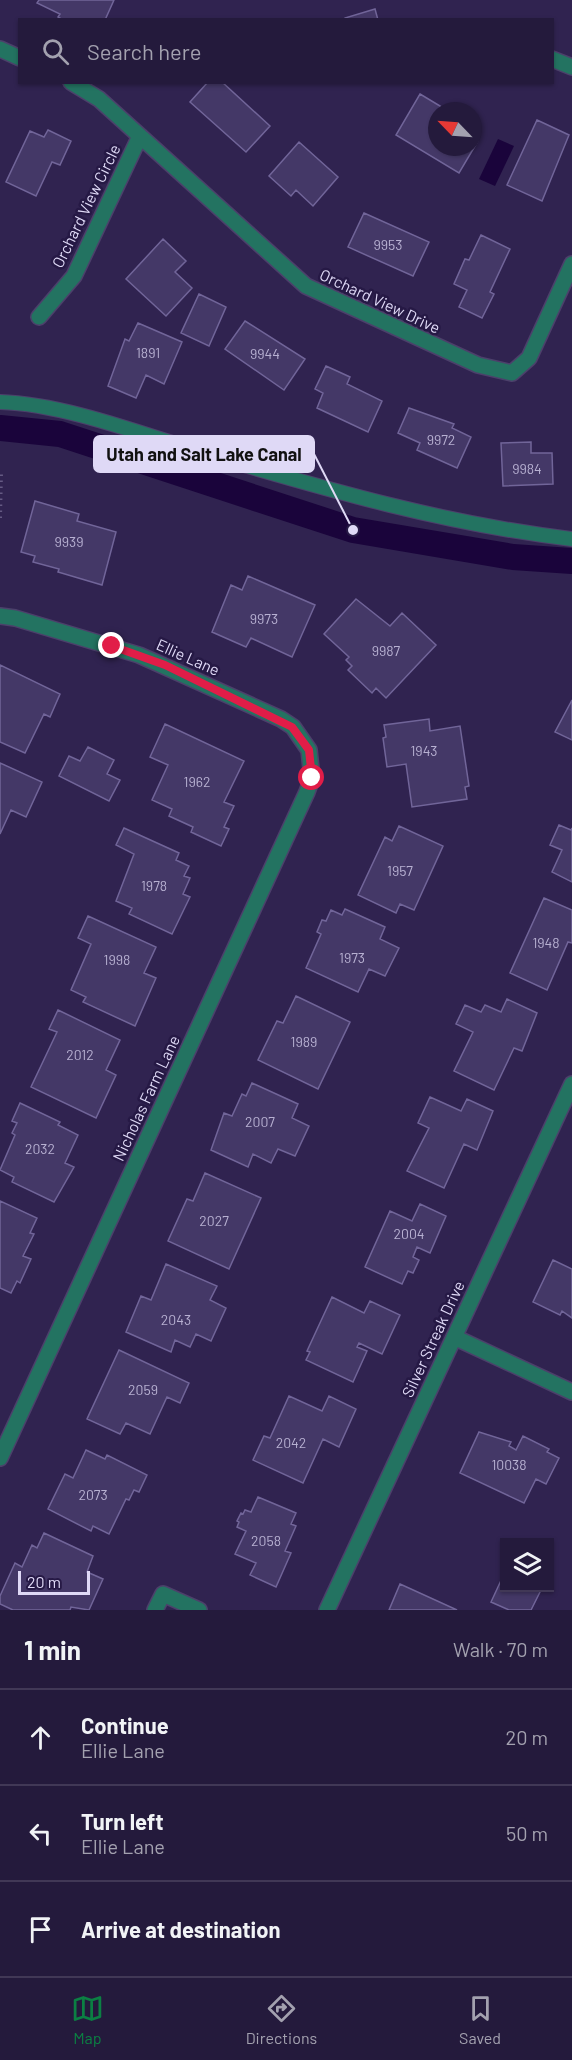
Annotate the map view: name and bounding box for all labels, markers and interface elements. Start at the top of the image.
search box [18,18,554,84]
icon: search [39,35,72,68]
text: Search here [87,38,201,64]
north arrow [428,102,482,156]
street label: Orchard View Circle [47,141,124,271]
house number: 9953 [374,236,403,253]
street label: Orchard View Drive [317,264,443,337]
house number: 1891 [136,344,160,361]
house number: 9944 [250,345,280,362]
house number: 9972 [427,431,455,448]
callout: Utah and Salt Lake Canal [94,436,314,472]
text: Utah and Salt Lake Canal [106,443,302,465]
house number: 9984 [512,460,542,477]
house number: 9939 [54,533,84,550]
house number: 9973 [250,610,278,627]
route end [98,632,124,658]
street label: Ellie Lane [154,634,223,679]
house number: 9987 [372,642,401,659]
house number: 1943 [410,742,438,759]
route start [298,764,324,790]
house number: 1962 [184,773,210,790]
house number: 1957 [387,862,413,879]
house number: 1978 [141,877,167,894]
house number: 1948 [532,934,560,951]
house number: 1973 [339,949,365,966]
house number: 1998 [104,951,130,968]
street label: Nicholas Farm Lane [108,1032,183,1164]
house number: 1989 [291,1033,317,1050]
house number: 2012 [66,1046,94,1063]
house number: 2007 [245,1113,275,1130]
house number: 2032 [25,1140,55,1157]
house number: 2027 [199,1212,229,1229]
house number: 2004 [393,1225,425,1242]
street label: Silver Streak Drive [397,1277,468,1400]
house number: 2043 [161,1311,191,1328]
house number: 2059 [128,1381,158,1398]
house number: 2042 [276,1434,306,1451]
house number: 10038 [491,1456,527,1473]
house number: 2073 [78,1486,108,1503]
house number: 2058 [251,1532,281,1549]
map controls [500,1538,554,1592]
button: layers [500,1538,554,1592]
scale bar [18,1568,90,1596]
text: 20 m [27,1572,61,1591]
text: 1 min [24,1634,81,1665]
text: Walk · 70 m [453,1637,548,1661]
text: Continue [81,1712,169,1738]
icon: ahead [24,1721,57,1754]
text: 20 m [505,1725,548,1749]
text: Ellie Lane [81,1738,165,1762]
text: Turn left [81,1808,164,1834]
icon: left [24,1817,57,1850]
text: 50 m [506,1821,548,1845]
text: Ellie Lane [81,1834,165,1858]
icon: arrive [24,1913,57,1946]
text: Arrive at destination [81,1916,280,1942]
tab: Map [71,1992,104,2047]
tab: Directions [246,1992,317,2047]
tab: Saved [459,1992,501,2047]

